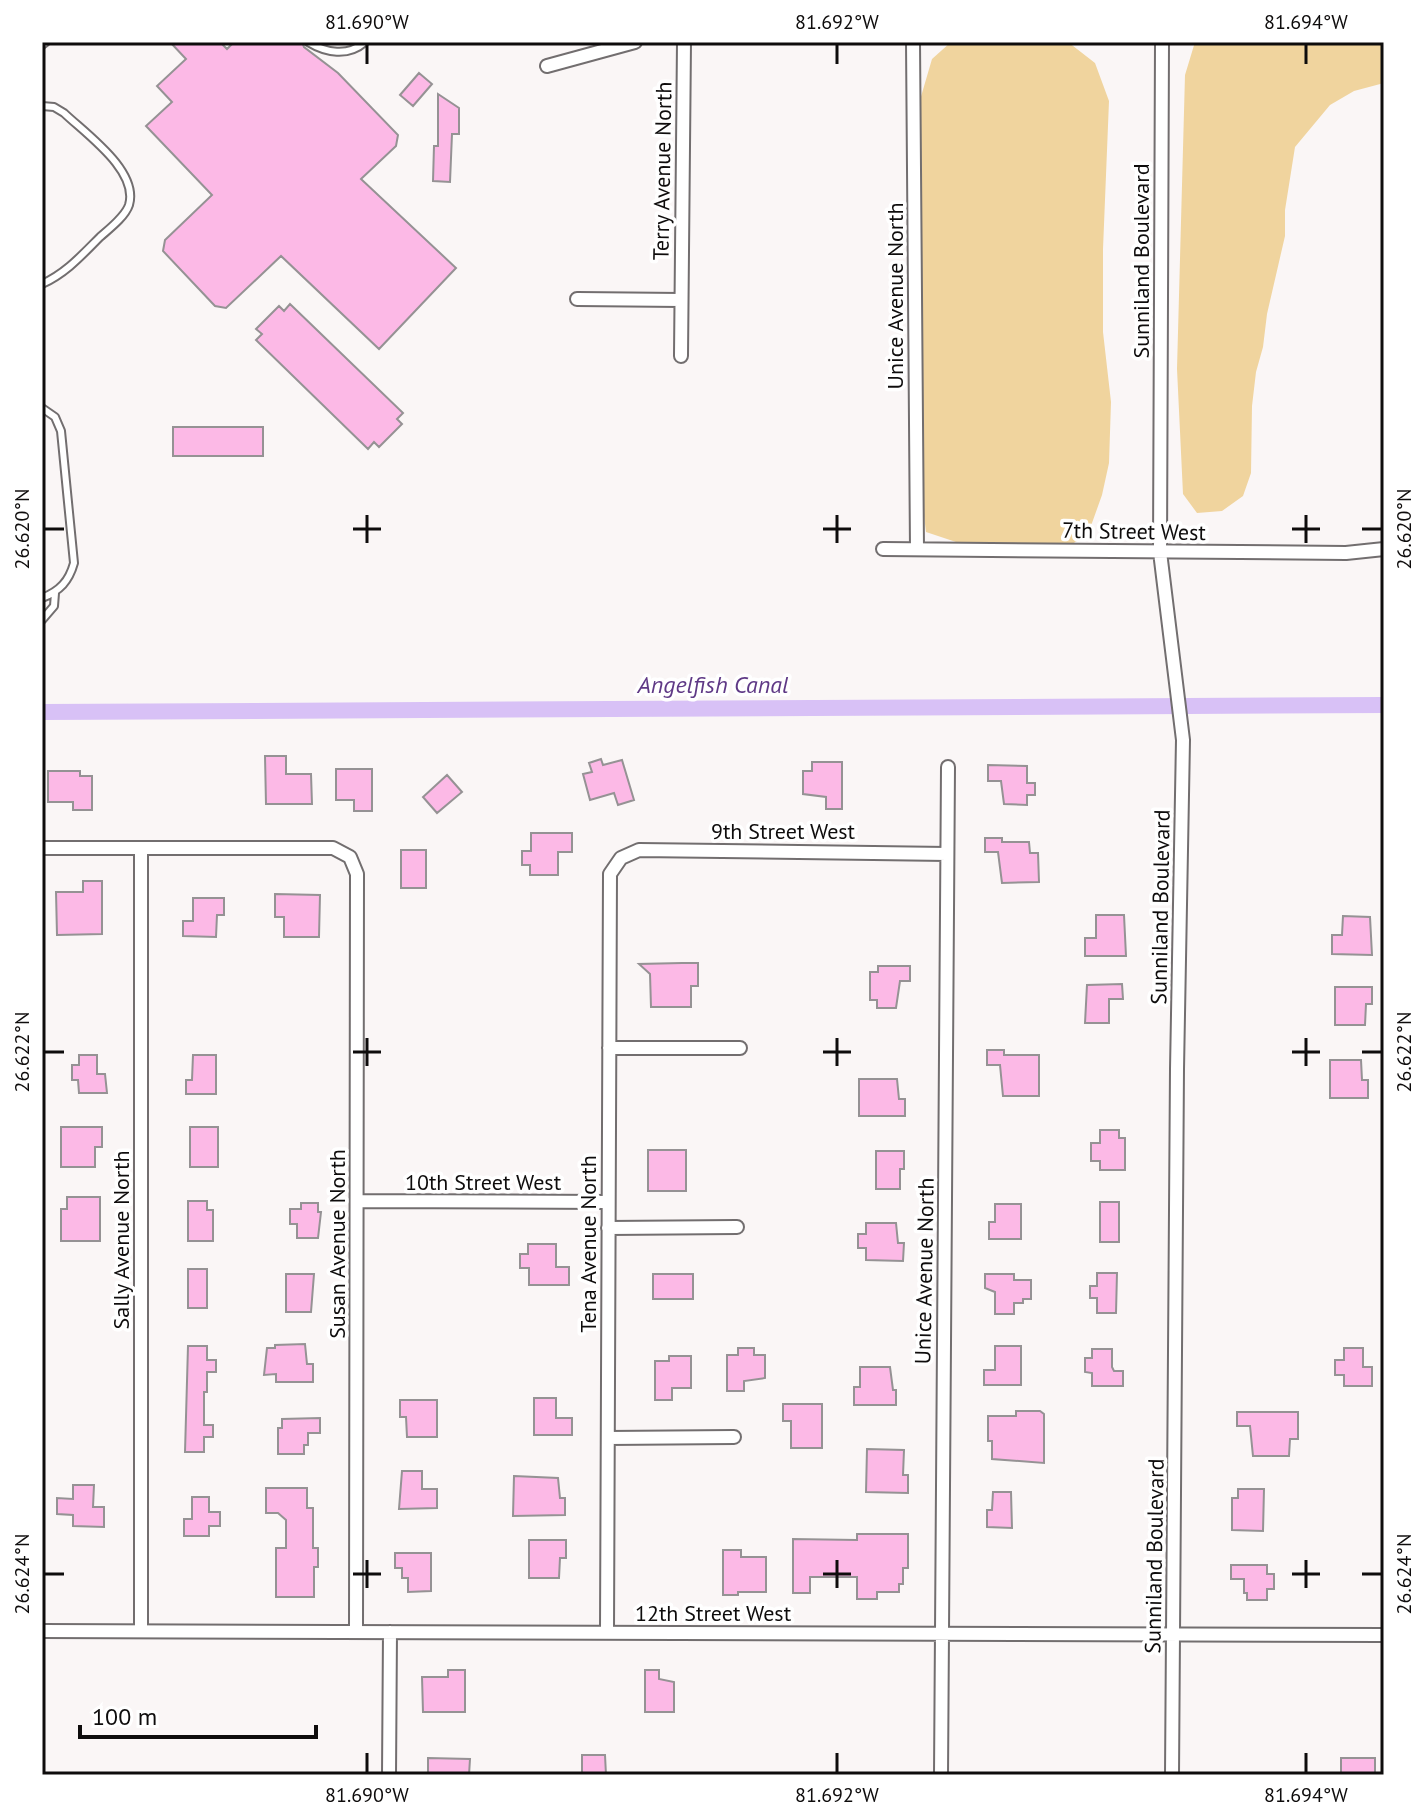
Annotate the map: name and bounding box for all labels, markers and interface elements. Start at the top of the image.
text: 81.690°W [325,9,409,35]
text: 81.692°W [795,9,879,35]
text: 81.694°W [1264,9,1348,35]
street label: Terry Avenue North [646,81,678,261]
street label: Sunniland Boulevard [1127,163,1155,359]
street label: Unice Avenue North [881,203,909,389]
text: 26.620°N [9,489,35,569]
text: 26.620°N [1391,489,1417,569]
street label: 7th Street West [1062,516,1207,546]
water label: Angelfish Canal [636,669,789,700]
street label: Sunniland Boulevard [1144,809,1176,1005]
street label: 9th Street West [711,817,856,845]
text: 26.622°N [9,1012,35,1092]
text: 26.622°N [1391,1012,1417,1092]
street label: Susan Avenue North [323,1149,351,1339]
street label: Sally Avenue North [107,1151,135,1329]
street label: Tena Avenue North [574,1155,602,1333]
street label: 10th Street West [405,1168,562,1196]
street label: Unice Avenue North [908,1177,940,1365]
street label: Sunniland Boulevard [1138,1458,1170,1654]
text: 26.624°N [9,1534,35,1614]
text: 26.624°N [1391,1534,1417,1614]
street label: 12th Street West [635,1599,792,1627]
scale bar [80,1689,316,1739]
text: 100 m [92,1701,157,1732]
text: 81.690°W [325,1782,409,1808]
text: 81.692°W [795,1782,879,1808]
text: 81.694°W [1264,1782,1348,1808]

